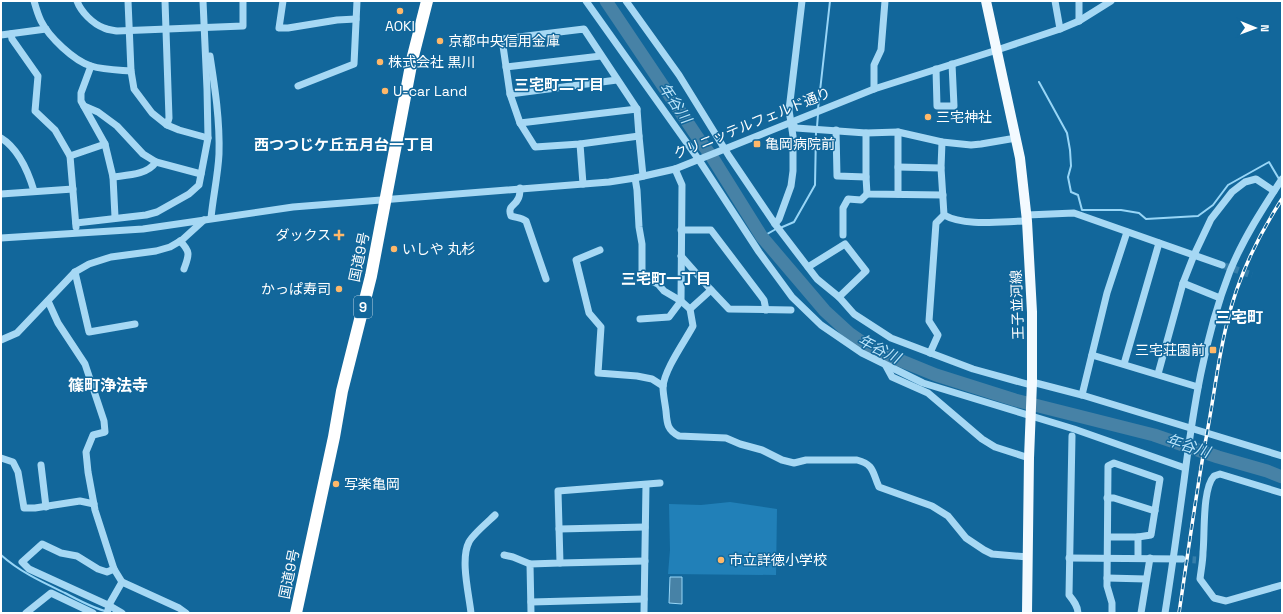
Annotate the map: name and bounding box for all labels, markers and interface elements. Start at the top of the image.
marker: AOKI [395,6,405,16]
north arrow [1235,8,1275,48]
place label: AOKI [385,17,415,35]
text: N [1258,24,1272,32]
place label: 京都中央信用金庫 [448,32,560,50]
marker: 京都中央信用金庫 [435,36,445,46]
place label: 株式会社 黒川 [388,53,476,71]
marker: 株式会社 黒川 [375,57,385,67]
district label: 三宅町二丁目 [514,75,604,94]
water label: 年谷川 [655,79,697,128]
place label: U-car Land [393,82,467,100]
street label: クリニッテルフェルド通り [671,83,833,163]
marker: U-car Land [380,86,390,96]
place label: 三宅神社 [936,108,992,126]
marker: 三宅神社 [923,112,933,122]
district label: 西つつじケ丘五月台一丁目 [254,135,434,154]
place label: 亀岡病院前 [765,135,835,153]
marker: 亀岡病院前 [752,139,762,149]
place label: ダックス [275,226,331,244]
marker: ダックス [334,230,344,240]
street label: 国道9号 [345,230,373,284]
place label: いしや 丸杉 [402,240,475,258]
marker: いしや 丸杉 [389,244,399,254]
district label: 三宅町一丁目 [621,269,711,288]
street label: 王子並河線 [1007,270,1027,340]
place label: かっぱ寿司 [261,280,331,298]
marker: かっぱ寿司 [334,284,344,294]
road number: 9 [354,296,372,318]
district label: 三宅町 [1215,307,1263,328]
water label: 年谷川 [855,330,905,368]
place label: 三宅荘園前 [1135,341,1205,359]
marker: 三宅荘園前 [1208,345,1218,355]
district label: 篠町浄法寺 [68,375,148,396]
water label: 年谷川 [1164,430,1214,462]
place label: 写楽亀岡 [344,475,400,493]
marker: 写楽亀岡 [331,479,341,489]
street label: 国道9号 [275,547,303,601]
place label: 市立詳徳小学校 [729,551,827,569]
marker: 市立詳徳小学校 [716,555,726,565]

